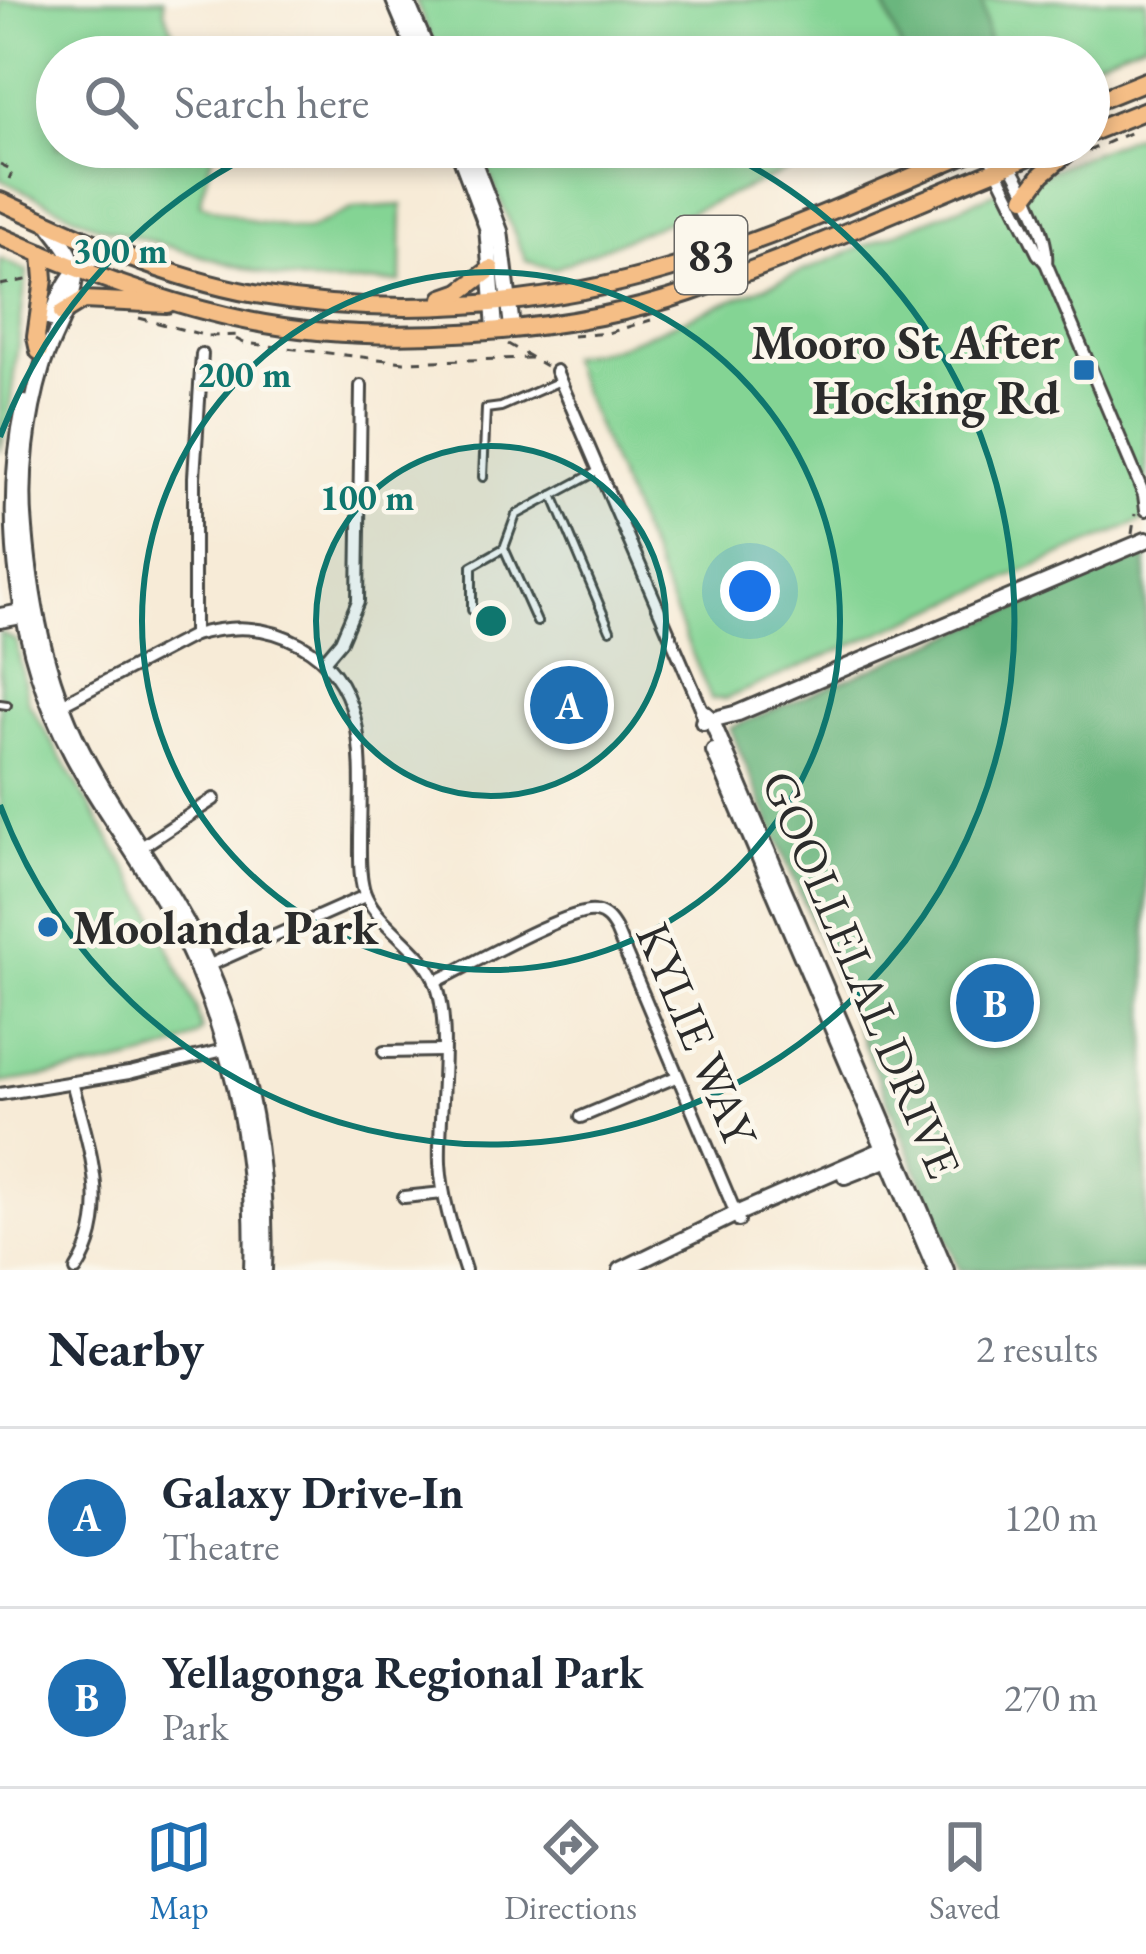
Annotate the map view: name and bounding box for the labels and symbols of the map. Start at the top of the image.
road number: 83 [675,216,747,294]
text: 300 m [73,227,167,274]
place label: Mooro St After Hocking Rd [751,311,1060,428]
text: 200 m [197,351,291,398]
marker: Mooro St After Hocking Rd [1071,357,1097,383]
text: 100 m [320,474,414,521]
your location [720,561,780,621]
centre of rings [470,600,512,642]
pin: A [530,660,608,750]
street label: GOOLLELAL DRIVE [748,761,976,1187]
place label: Moolanda Park [72,896,379,958]
street label: KYLIE WAY [622,913,773,1157]
marker: Moolanda Park [35,914,61,940]
pin: B [956,958,1034,1048]

